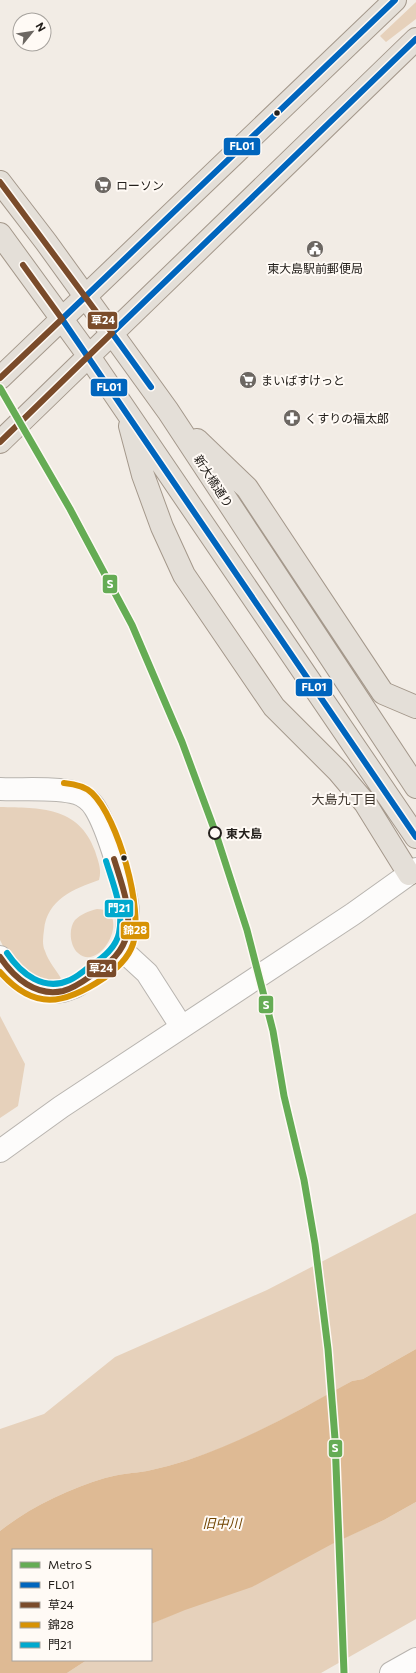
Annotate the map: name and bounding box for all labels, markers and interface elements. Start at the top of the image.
north arrow [12,12,52,52]
text: N [33,20,49,34]
unlabelled marker [272,108,282,118]
line badge: FL01 [223,137,261,156]
text: FL01 [229,139,255,152]
supermarket icon: ローソン [93,175,113,195]
place label: ローソン [116,178,164,192]
public building icon: 東大島駅前郵便局 [305,239,325,259]
place label: 東大島駅前郵便局 [267,261,363,275]
line badge: 草24 [87,311,118,330]
text: 草24 [91,313,115,326]
supermarket icon: まいばすけっと [238,370,258,390]
place label: まいばすけっと [261,373,345,387]
line badge: FL01 [90,378,128,397]
text: FL01 [96,380,122,393]
pharmacy icon: くすりの福太郎 [282,408,302,428]
place label: くすりの福太郎 [305,411,389,425]
street label: 新大橋通り [192,452,236,510]
line badge: S [102,574,118,594]
text: S [107,577,114,590]
line badge: FL01 [295,678,333,697]
text: FL01 [301,680,327,693]
district label: 大島九丁目 [311,791,377,807]
marker: 東大島 [208,826,222,840]
place label: 東大島 [226,826,262,840]
unlabelled marker [119,853,129,863]
line badge: 門21 [104,899,134,918]
text: 門21 [108,901,130,914]
line badge: 錦28 [120,921,150,940]
text: 錦28 [123,923,147,936]
line badge: 草24 [86,959,117,978]
text: 草24 [89,961,113,974]
line badge: S [258,995,274,1014]
text: S [263,998,270,1011]
line badge: S [328,1439,343,1458]
text: S [332,1441,339,1454]
water label: 旧中川 [202,1515,243,1531]
legend [12,1549,152,1661]
text: Metro S [48,1557,92,1571]
text: FL01 [48,1577,75,1591]
text: 草24 [48,1597,74,1611]
text: 錦28 [48,1617,74,1631]
text: 門21 [48,1637,72,1651]

